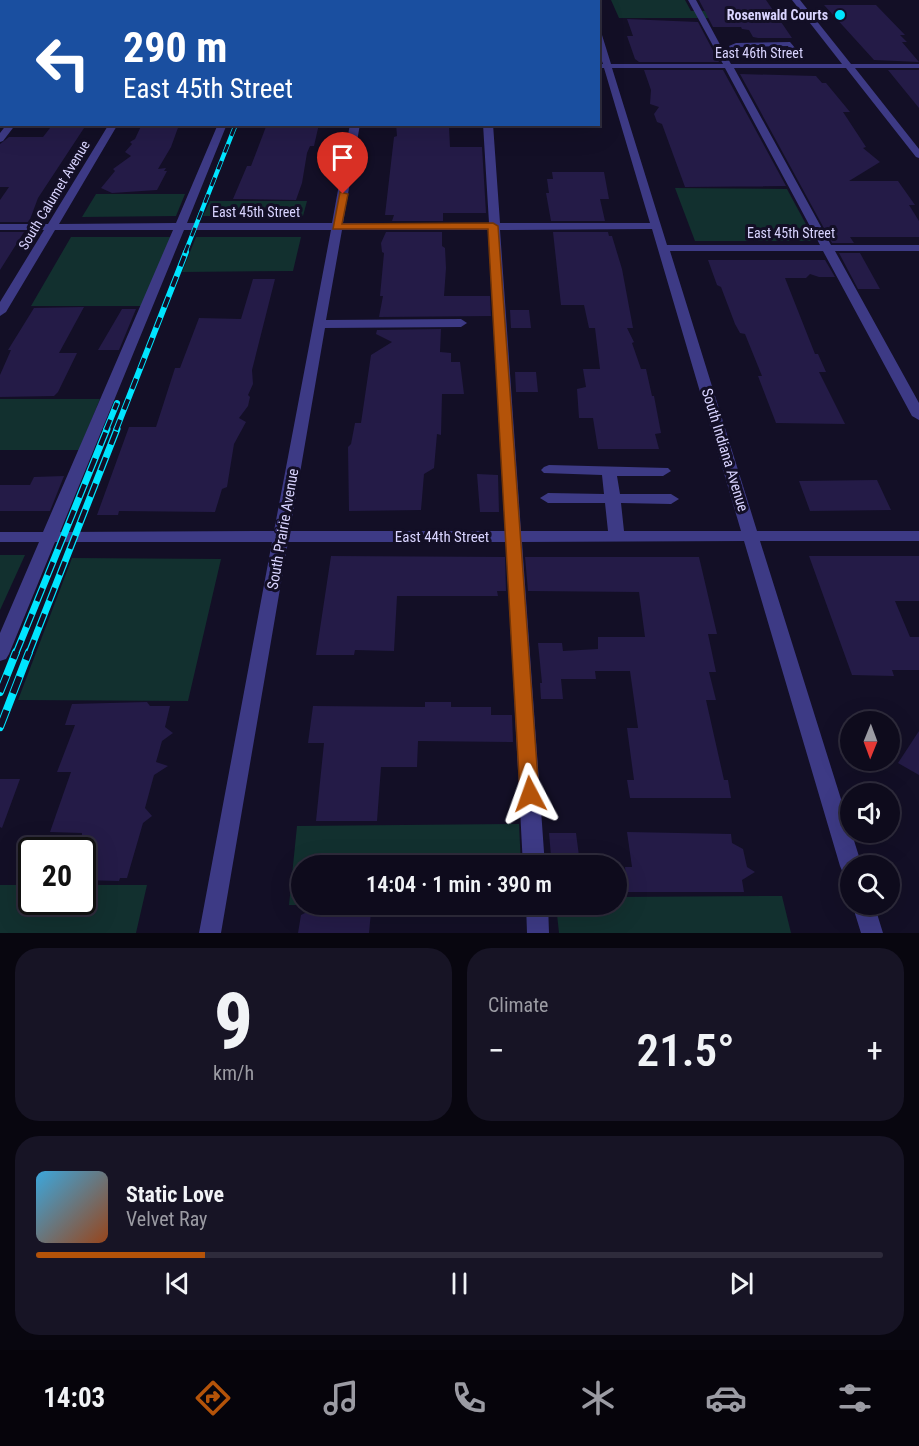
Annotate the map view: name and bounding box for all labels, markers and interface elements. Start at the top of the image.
place label: Rosenwald Courts [727,7,828,23]
marker: Rosenwald Courts [833,8,847,22]
text: 290 m [123,23,228,72]
icon: left [24,24,102,102]
street label: East 46th Street [715,45,803,61]
text: East 45th Street [123,73,293,105]
pin [317,132,368,194]
street label: South Calumet Avenue [15,137,93,253]
icon: arrive [326,141,359,174]
street label: East 45th Street [212,204,300,220]
street label: East 45th Street [747,225,835,241]
street label: South Indiana Avenue [698,386,752,514]
street label: South Prairie Avenue [263,467,303,591]
street label: East 44th Street [395,528,489,546]
north arrow [840,711,900,771]
map controls [840,711,900,915]
position arrow [498,762,562,826]
button: sound [840,783,900,843]
speed limit sign: 20 [18,837,96,915]
button: search [840,855,900,915]
text: 14:04 · 1 min · 390 m [366,872,552,897]
text: 9 [214,976,253,1067]
text: Climate [488,993,548,1017]
text: 21.5° [637,1024,735,1077]
text: − [488,1031,505,1070]
text: + [867,1031,883,1070]
text: km/h [213,1061,254,1085]
text: Static Love [126,1182,224,1207]
text: Velvet Ray [126,1207,207,1231]
icon: previous [161,1267,194,1300]
icon: pause [443,1267,476,1300]
icon: next [725,1267,758,1300]
icon: directions [192,1377,234,1419]
icon: music [320,1377,362,1419]
icon: phone [448,1377,490,1419]
icon: climate [577,1377,619,1419]
icon: car [705,1377,747,1419]
icon: filters [834,1377,876,1419]
text: 14:03 [43,1382,105,1414]

